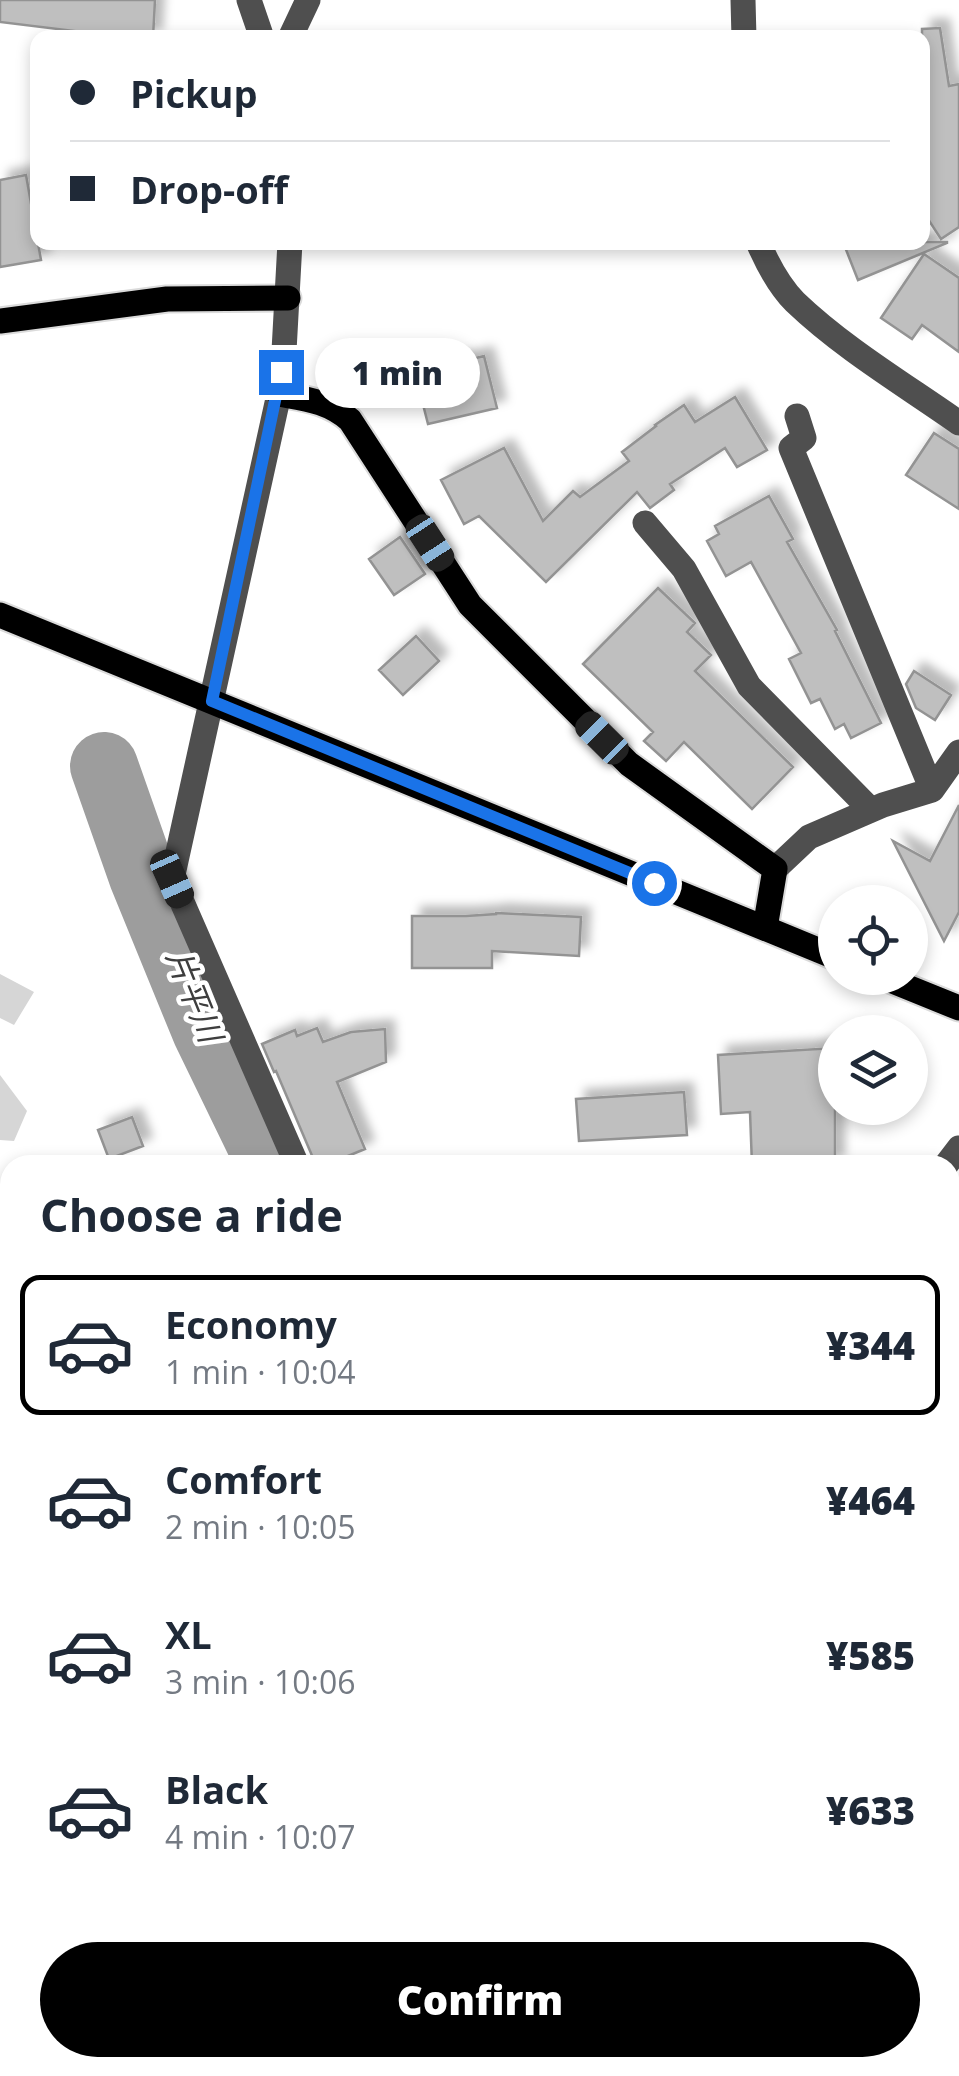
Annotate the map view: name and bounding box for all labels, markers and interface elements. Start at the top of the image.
text: Pickup [130,67,258,119]
text: Drop-off [130,163,288,215]
callout: 1 min [316,337,481,407]
route end [259,350,304,395]
text: 1 min [352,351,443,394]
car [401,510,459,576]
car [570,706,634,770]
car [146,845,198,913]
route start [632,861,677,906]
map controls [818,885,928,1125]
button: locate [818,885,928,995]
water label: 片平川 [157,943,234,1051]
button: layers [818,1015,928,1125]
text: Choose a ride [40,1184,343,1245]
text: Economy [165,1298,337,1350]
icon: car [45,1300,135,1390]
text: ¥344 [826,1319,915,1371]
text: 1 min · 10:04 [165,1350,356,1393]
text: Comfort [165,1453,322,1505]
icon: car [45,1455,135,1545]
text: ¥464 [826,1474,915,1526]
text: 2 min · 10:05 [165,1505,356,1548]
text: XL [165,1608,212,1660]
icon: car [45,1610,135,1700]
text: ¥585 [826,1629,915,1681]
text: 3 min · 10:06 [165,1660,356,1703]
text: Black [165,1763,268,1815]
icon: car [45,1765,135,1855]
text: ¥633 [826,1784,915,1836]
text: 4 min · 10:07 [165,1815,356,1858]
button: Confirm [40,1942,920,2057]

